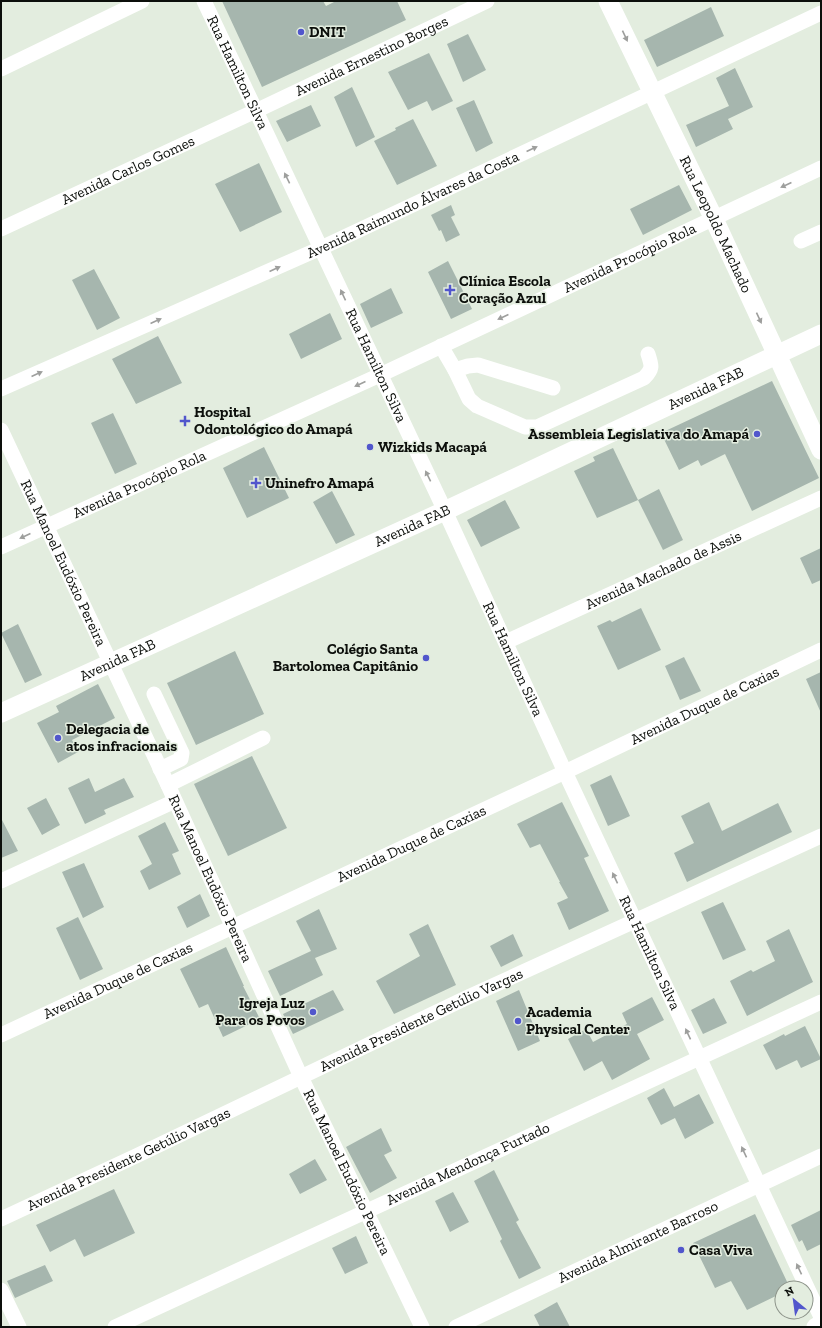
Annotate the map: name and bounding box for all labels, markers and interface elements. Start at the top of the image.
street label: Rua Hamilton Silva [203,12,272,132]
street label: Avenida Ernestino Borges [292,12,451,100]
place label: DNIT [309,23,346,41]
marker: DNIT [296,27,306,37]
one-way arrow [622,31,628,42]
street label: Avenida Carlos Gomes [59,132,197,209]
one-way arrow [526,146,538,152]
street label: Avenida Raimundo Álvares da Costa [304,147,522,262]
street label: Rua Leopoldo Machado [676,153,756,296]
one-way arrow [284,172,290,183]
one-way arrow [780,182,791,188]
street label: Avenida Procópio Rola [561,219,699,297]
one-way arrow [269,266,280,272]
place label: Clínica Escola Coração Azul [459,272,551,307]
marker: Clínica Escola Coração Azul [444,284,456,296]
one-way arrow [340,289,346,301]
street label: Rua Hamilton Silva [342,305,411,425]
one-way arrow [756,312,762,323]
one-way arrow [497,314,509,320]
one-way arrow [150,318,161,324]
street label: Avenida FAB [665,363,747,414]
one-way arrow [31,370,43,376]
one-way arrow [354,381,365,387]
place label: Hospital Odontológico do Amapá [194,403,353,438]
marker: Hospital Odontológico do Amapá [179,415,191,427]
place label: Assembleia Legislativa do Amapá [528,425,749,443]
marker: Assembleia Legislativa do Amapá [752,429,762,439]
place label: Wizkids Macapá [378,438,487,456]
marker: Wizkids Macapá [365,442,375,452]
street label: Avenida Procópio Rola [70,446,209,522]
one-way arrow [425,470,431,482]
place label: Uninefro Amapá [265,474,374,492]
street label: Rua Manoel Eudóxio Pereira [17,477,110,649]
marker: Uninefro Amapá [250,477,262,489]
street label: Avenida FAB [371,501,453,551]
street label: Avenida Machado de Assis [583,527,744,613]
one-way arrow [19,533,30,539]
street label: Rua Hamilton Silva [479,599,547,719]
street label: Avenida FAB [77,635,158,685]
place label: Colégio Santa Bartolomea Capitânio [273,640,418,675]
marker: Colégio Santa Bartolomea Capitânio [421,653,431,663]
street label: Avenida Duque de Caxias [627,662,782,749]
place label: Delegacia de atos infracionais [66,720,177,755]
marker: Delegacia de atos infracionais [53,733,63,743]
street label: Rua Manoel Eudóxio Pereira [165,792,256,965]
street label: Avenida Duque de Caxias [334,801,489,886]
one-way arrow [612,873,618,884]
street label: Rua Hamilton Silva [615,893,684,1013]
street label: Avenida Duque de Caxias [40,938,195,1023]
street label: Avenida Presidente Getúlio Vargas [317,964,526,1076]
place label: Igreja Luz Para os Povos [215,994,305,1029]
place label: Academia Physical Center [526,1003,630,1038]
marker: Igreja Luz Para os Povos [308,1007,318,1017]
marker: Academia Physical Center [513,1016,523,1026]
one-way arrow [685,1028,691,1040]
street label: Rua Manoel Eudóxio Pereira [299,1086,395,1258]
street label: Avenida Presidente Getúlio Vargas [24,1103,233,1215]
street label: Avenida Mendonça Furtado [384,1118,553,1209]
one-way arrow [741,1146,747,1157]
street label: Avenida Almirante Barroso [555,1196,721,1287]
place label: Casa Viva [689,1241,753,1259]
marker: Casa Viva [676,1245,686,1255]
one-way arrow [796,1264,802,1275]
north arrow [774,1280,814,1320]
text: N [783,1284,797,1299]

